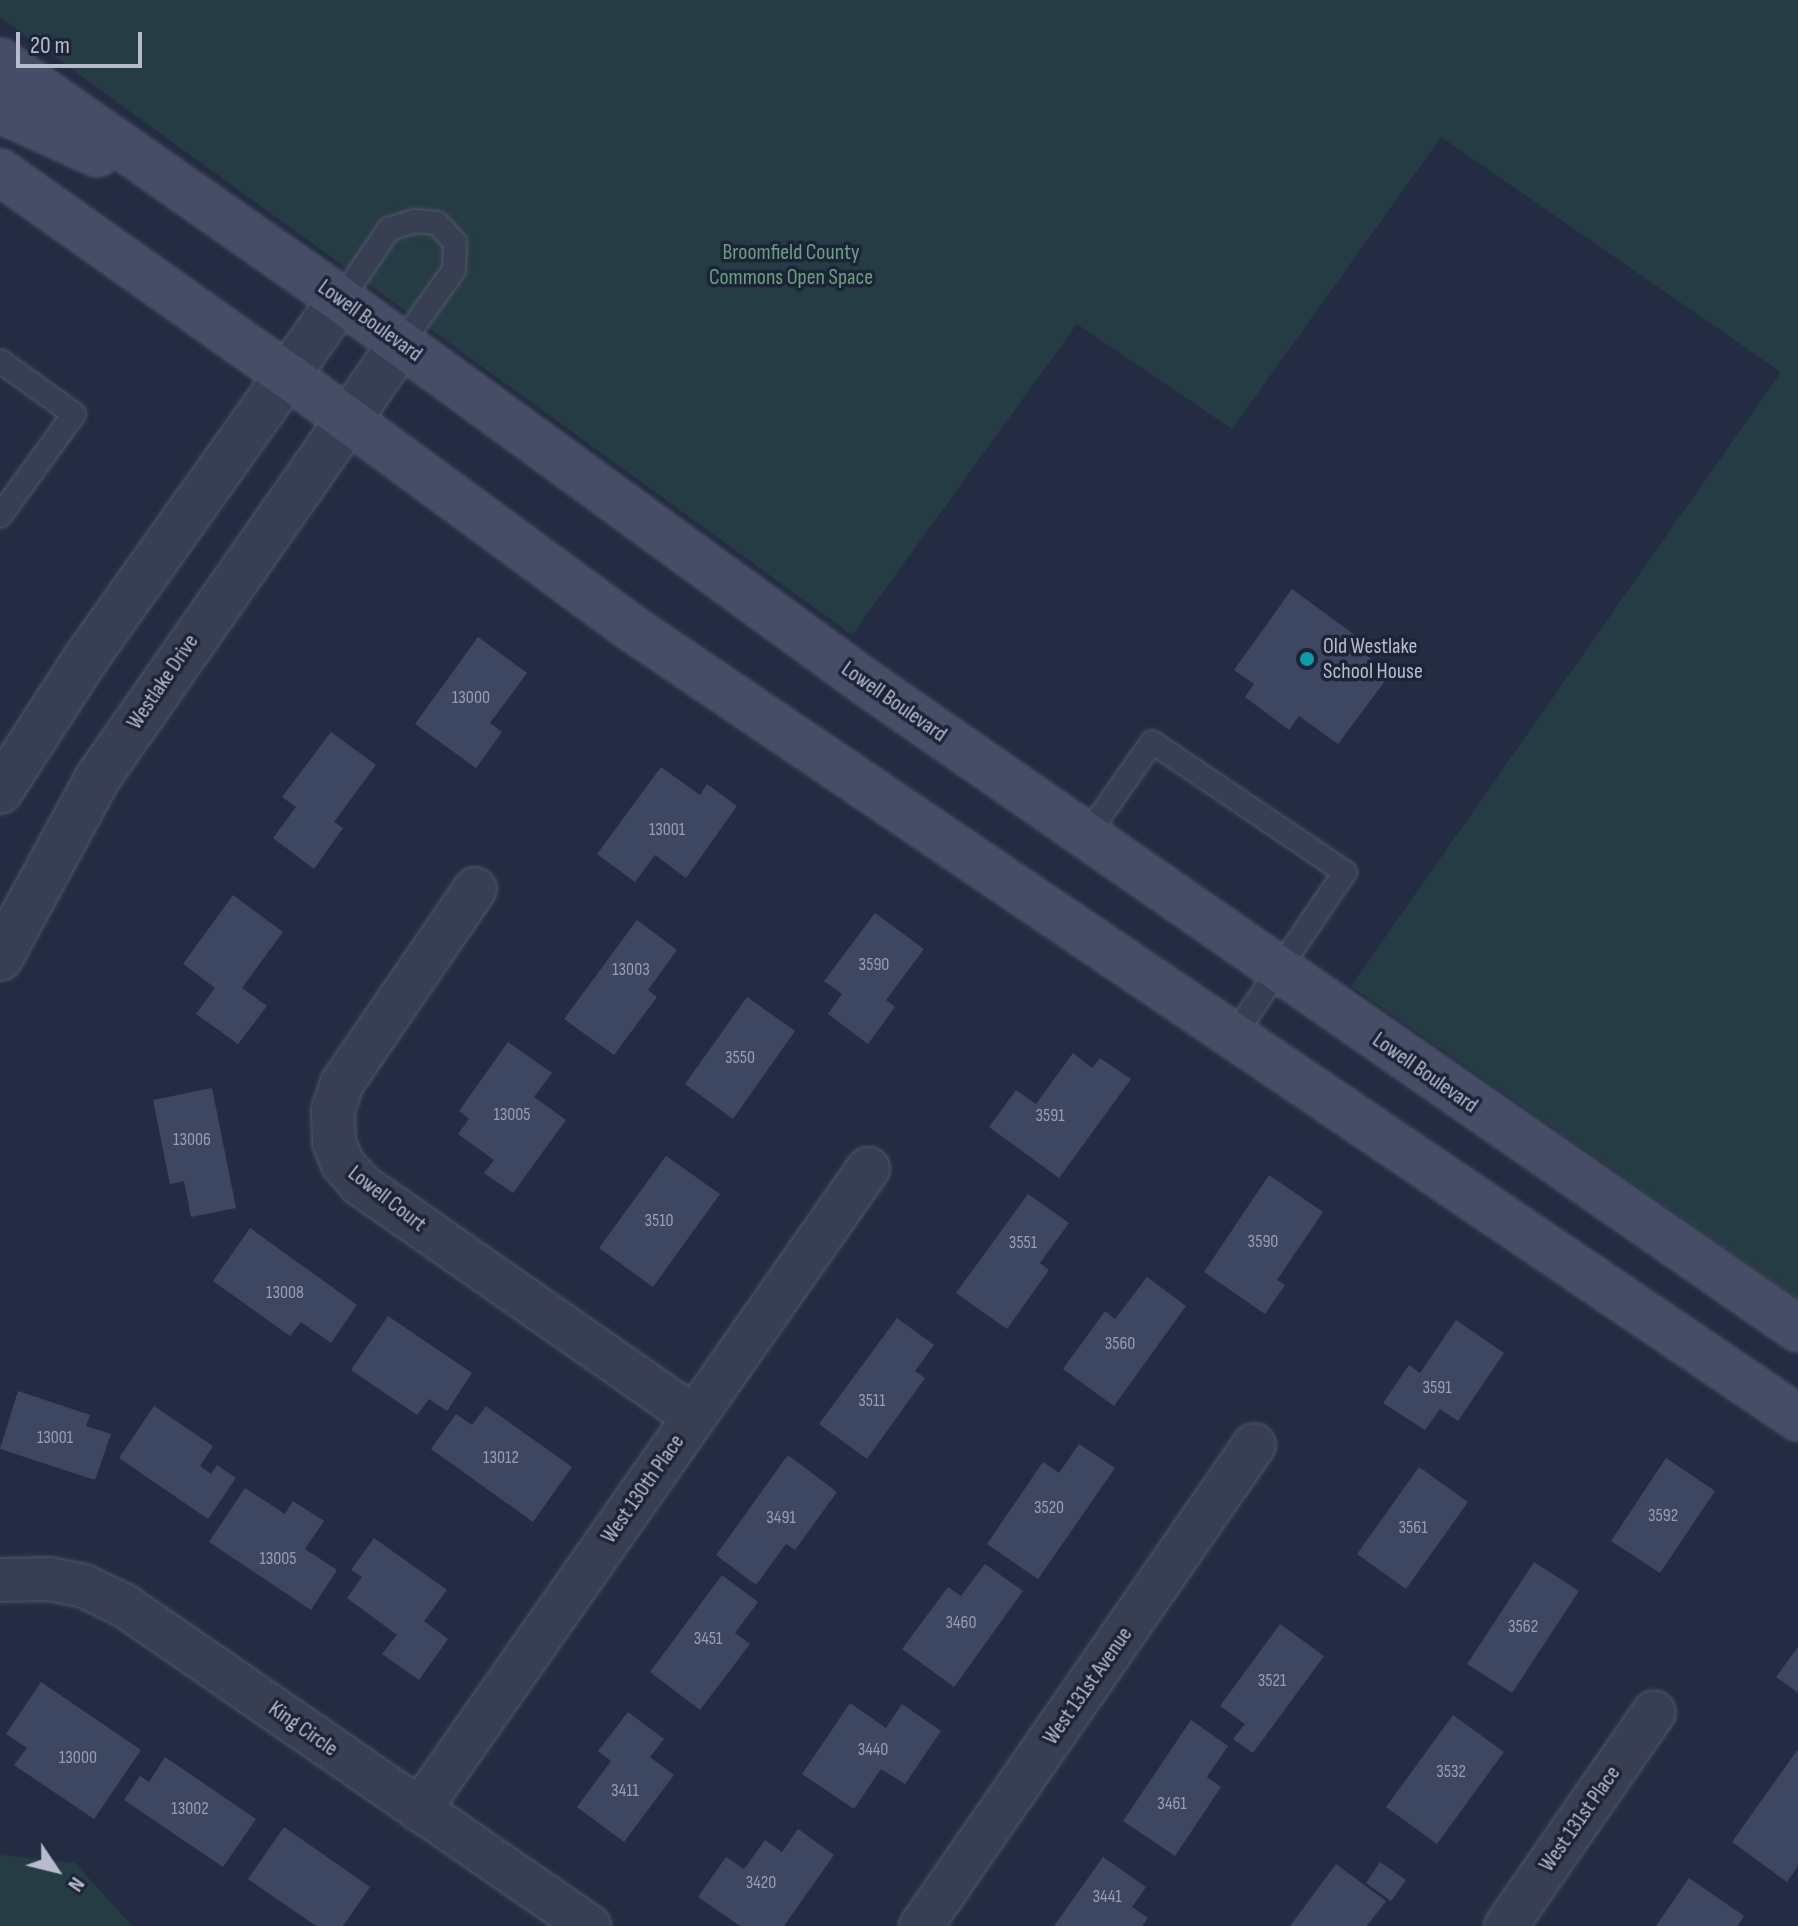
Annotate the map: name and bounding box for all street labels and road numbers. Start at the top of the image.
street label: Lowell Boulevard [313,274,427,368]
street label: Westlake Drive [122,630,204,734]
street label: Lowell Boulevard [836,656,952,748]
street label: Lowell Boulevard [1367,1027,1483,1119]
street label: Lowell Court [343,1160,431,1238]
street label: West 130th Place [596,1430,690,1548]
street label: West 131st Avenue [1038,1622,1138,1750]
street label: King Circle [263,1696,343,1762]
street label: West 131st Place [1534,1761,1626,1877]

